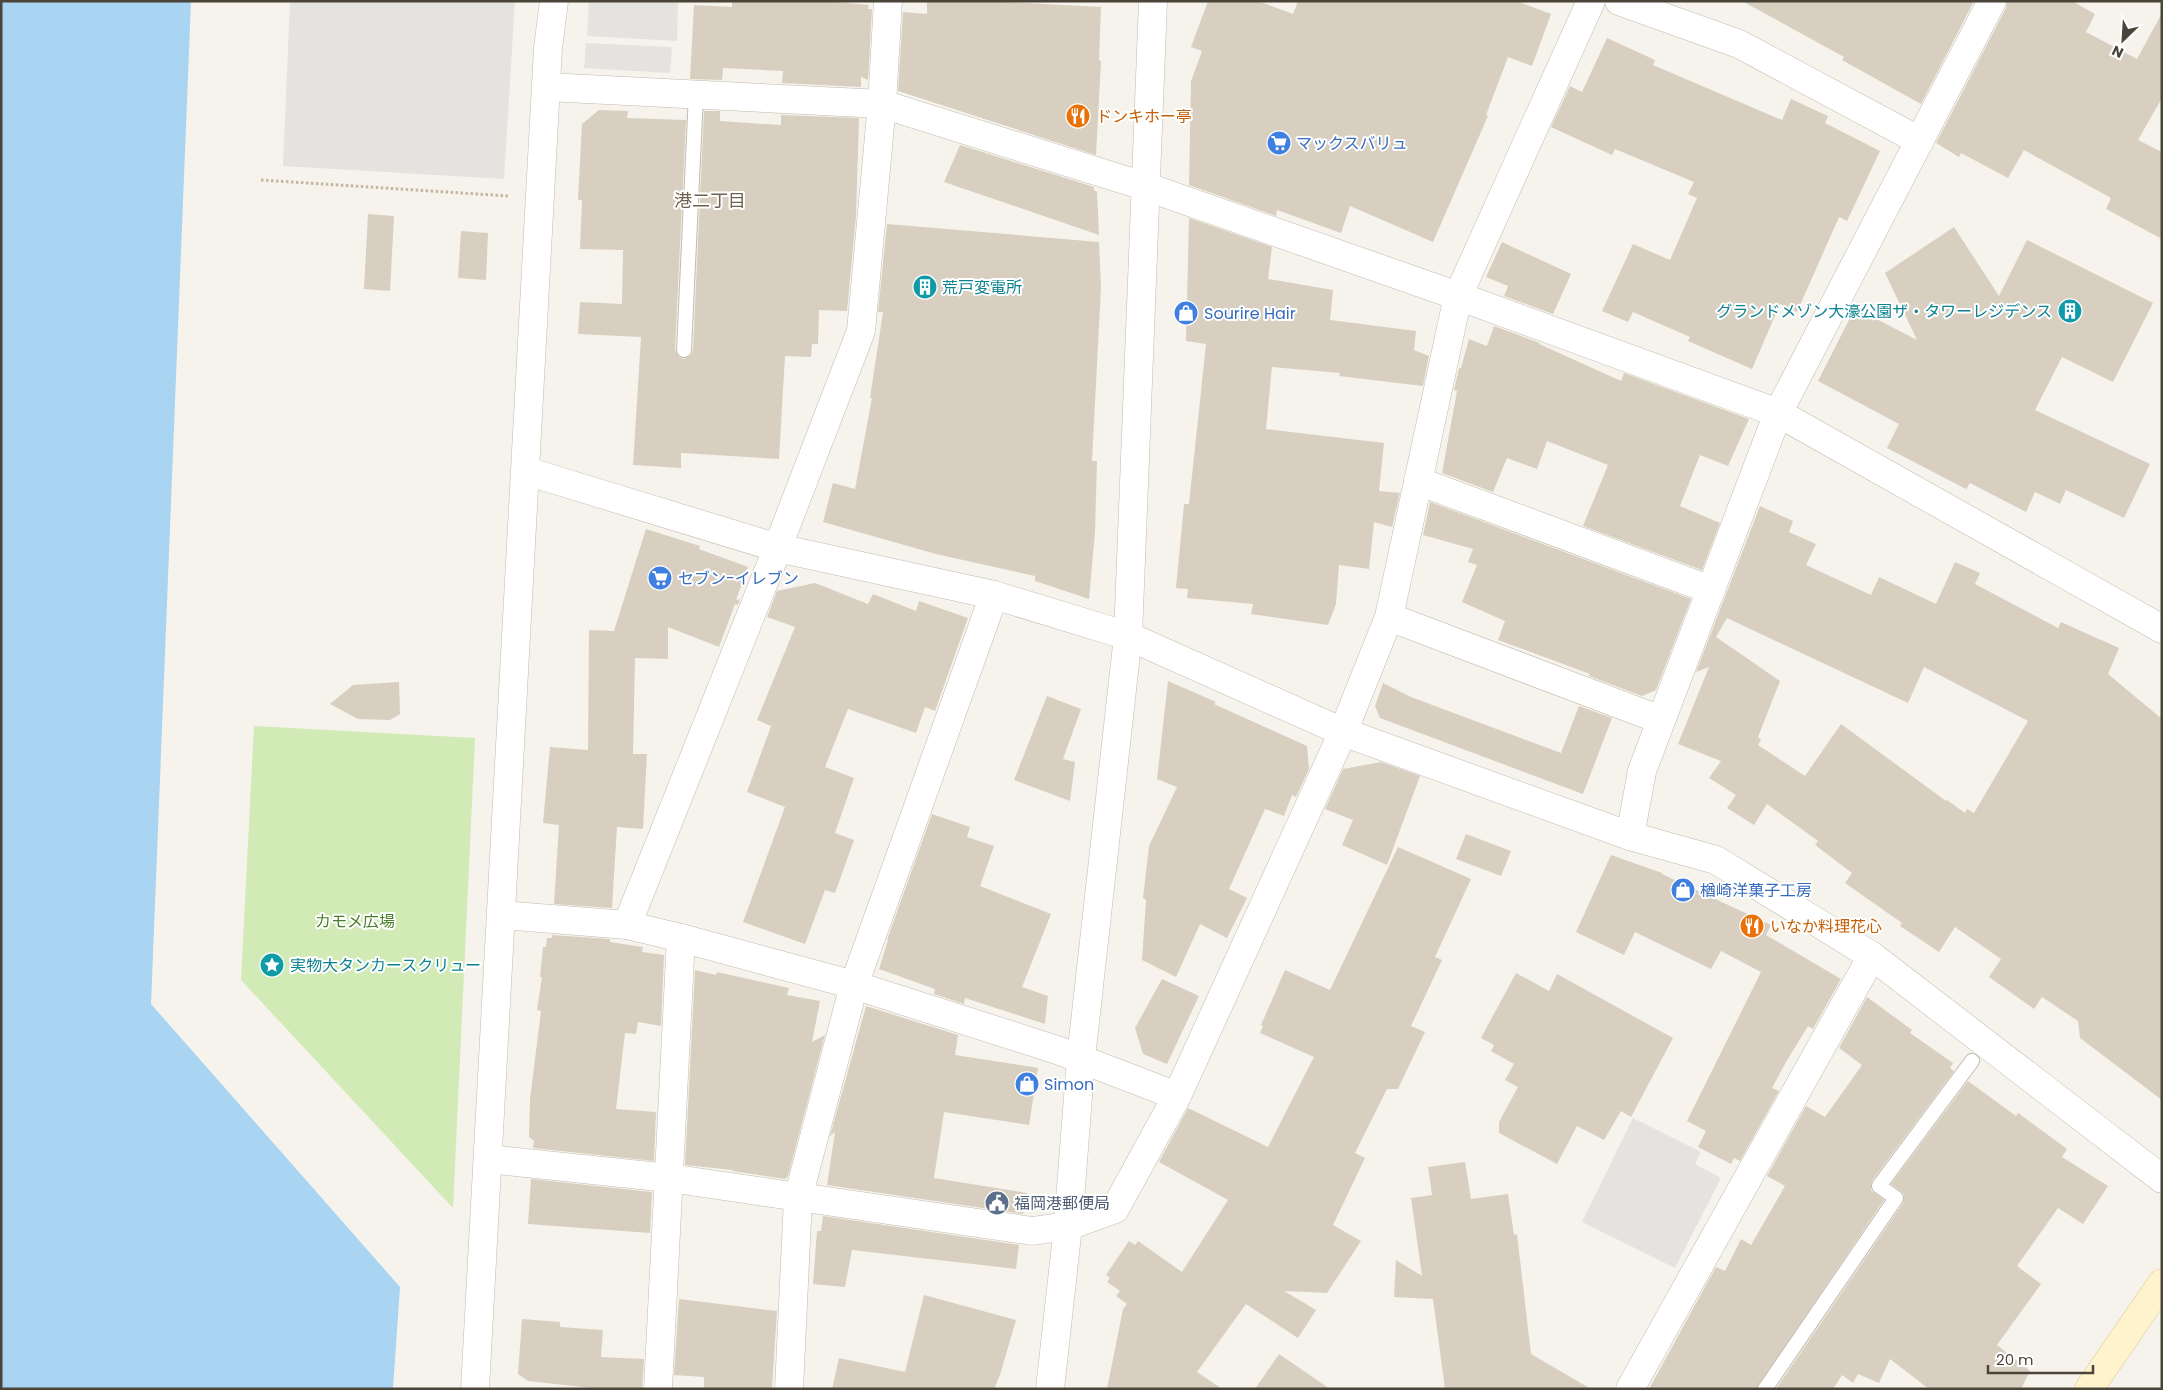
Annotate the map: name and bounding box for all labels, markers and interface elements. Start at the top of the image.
north arrow [2098,15,2148,65]
text: N [2109,40,2127,63]
restaurant icon: ドンキホー亭 [1065,103,1091,129]
place label: ドンキホー亭 [1096,105,1192,128]
supermarket icon: マックスバリュ [1266,130,1292,156]
place label: マックスバリュ [1296,132,1408,155]
district label: 港二丁目 [674,188,746,213]
building icon: 荒戸変電所 [912,274,938,300]
place label: 荒戸変電所 [942,276,1022,299]
building icon: グランドメゾン大濠公園ザ・タワーレジデンス [2057,298,2083,324]
shop icon: Sourire Hair [1173,300,1199,326]
place label: グランドメゾン大濠公園ザ・タワーレジデンス [1716,300,2052,323]
place label: Sourire Hair [1204,302,1296,325]
supermarket icon: セブン-イレブン [647,565,673,591]
place label: セブン-イレブン [678,567,799,590]
shop icon: 楢崎洋菓子工房 [1670,877,1696,903]
place label: 楢崎洋菓子工房 [1700,879,1812,902]
park label: カモメ広場 [315,910,395,933]
restaurant icon: いなか料理花心 [1739,913,1765,939]
place label: いなか料理花心 [1770,915,1882,938]
place icon: 実物大タンカースクリュー [259,952,285,978]
place label: 実物大タンカースクリュー [290,954,481,977]
shop icon: Simon [1014,1071,1040,1097]
place label: Simon [1044,1073,1094,1096]
public building icon: 福岡港郵便局 [984,1190,1010,1216]
place label: 福岡港郵便局 [1014,1192,1110,1215]
scale bar [1988,1342,2093,1374]
text: 20 m [1996,1349,2034,1370]

